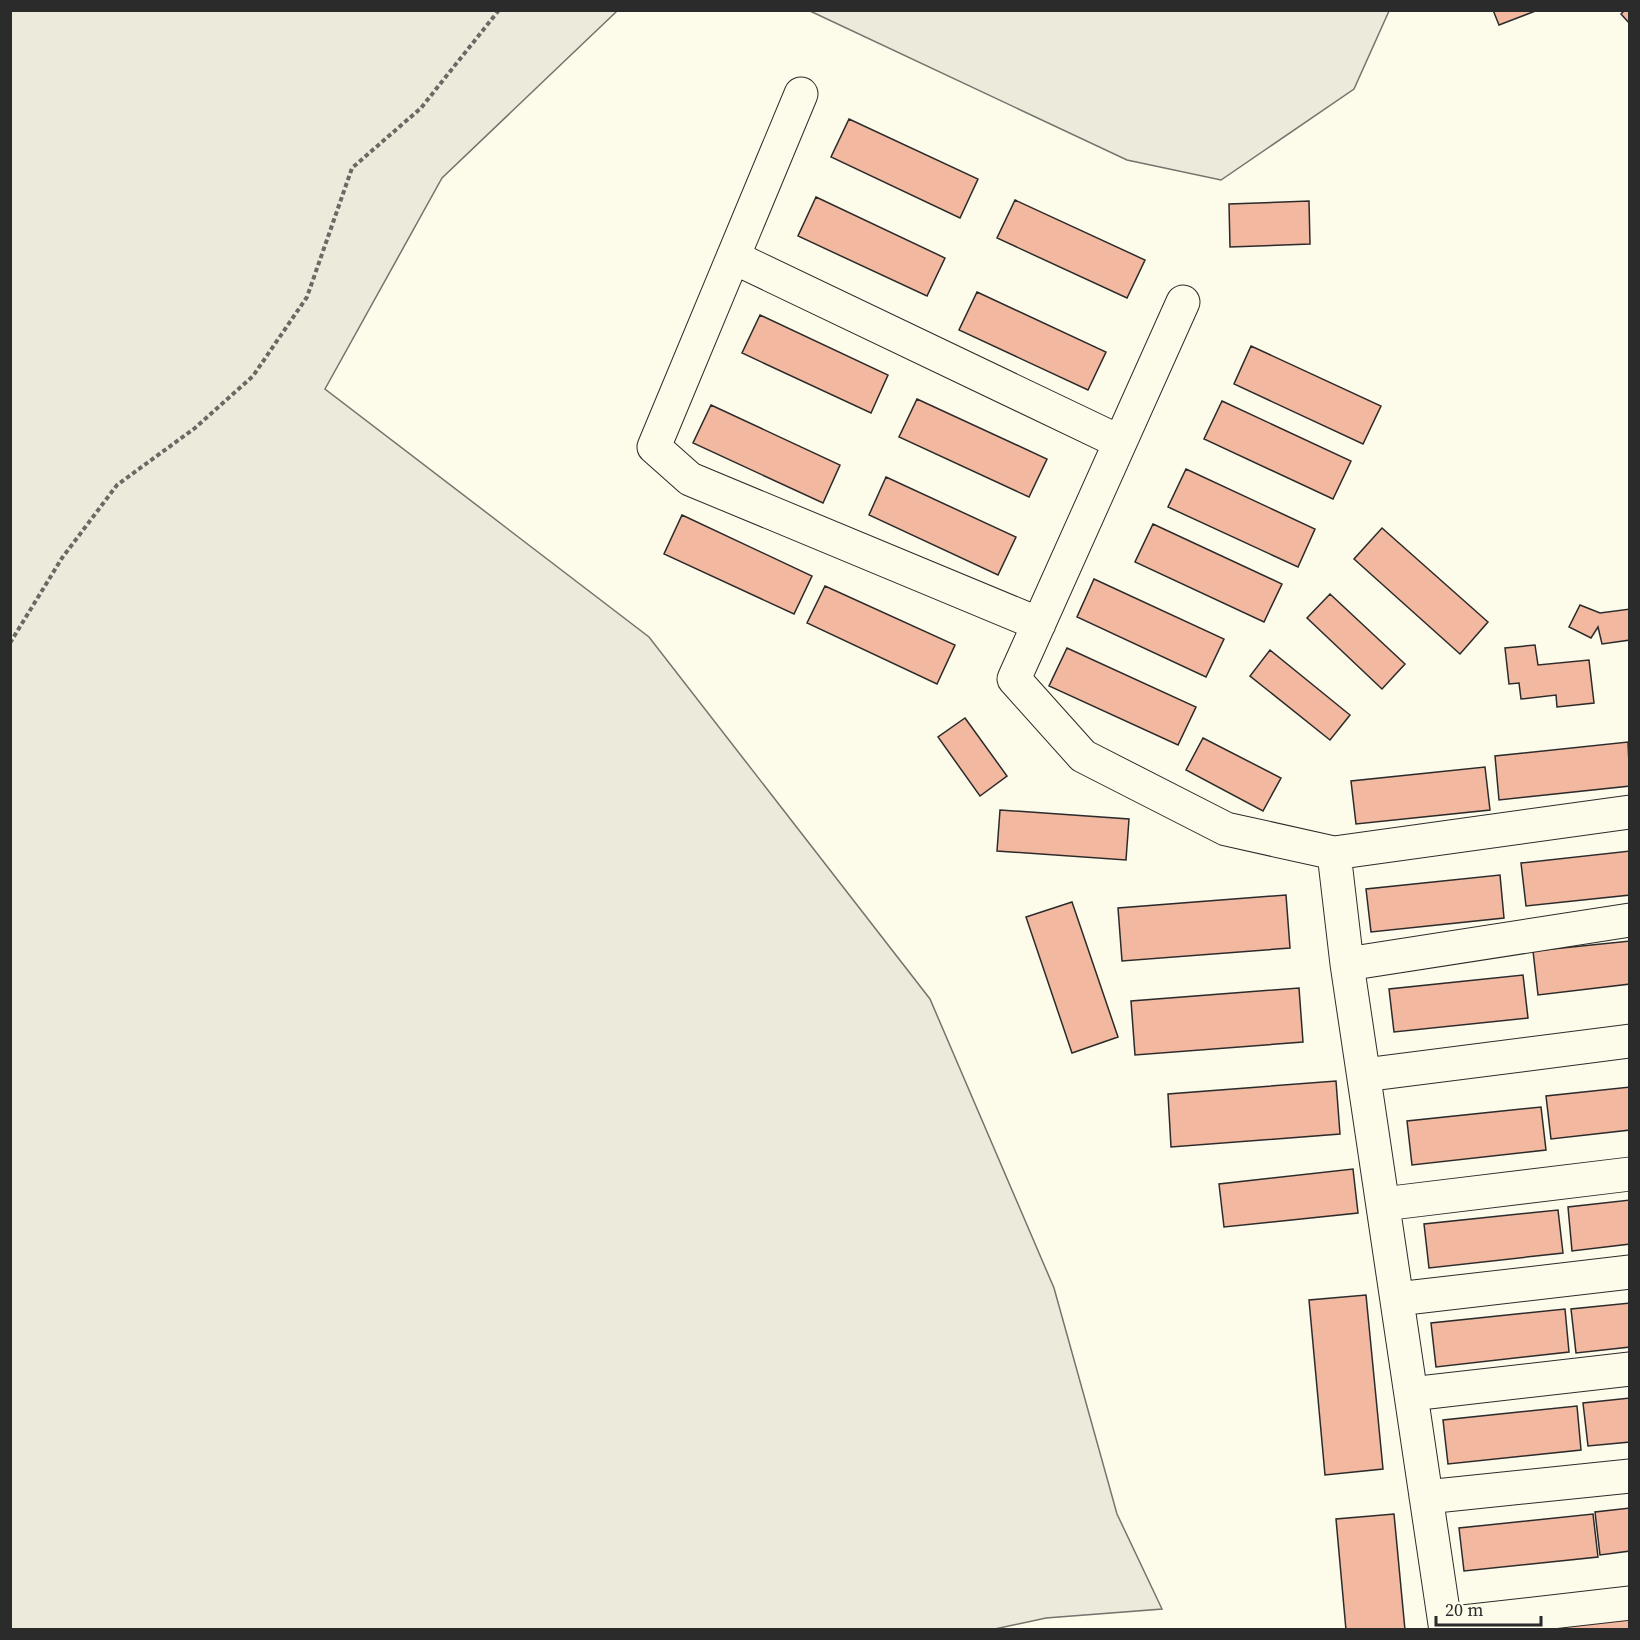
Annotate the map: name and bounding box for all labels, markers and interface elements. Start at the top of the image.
scale bar [1436,1589,1541,1627]
text: 20 m [1445,1597,1483,1622]

